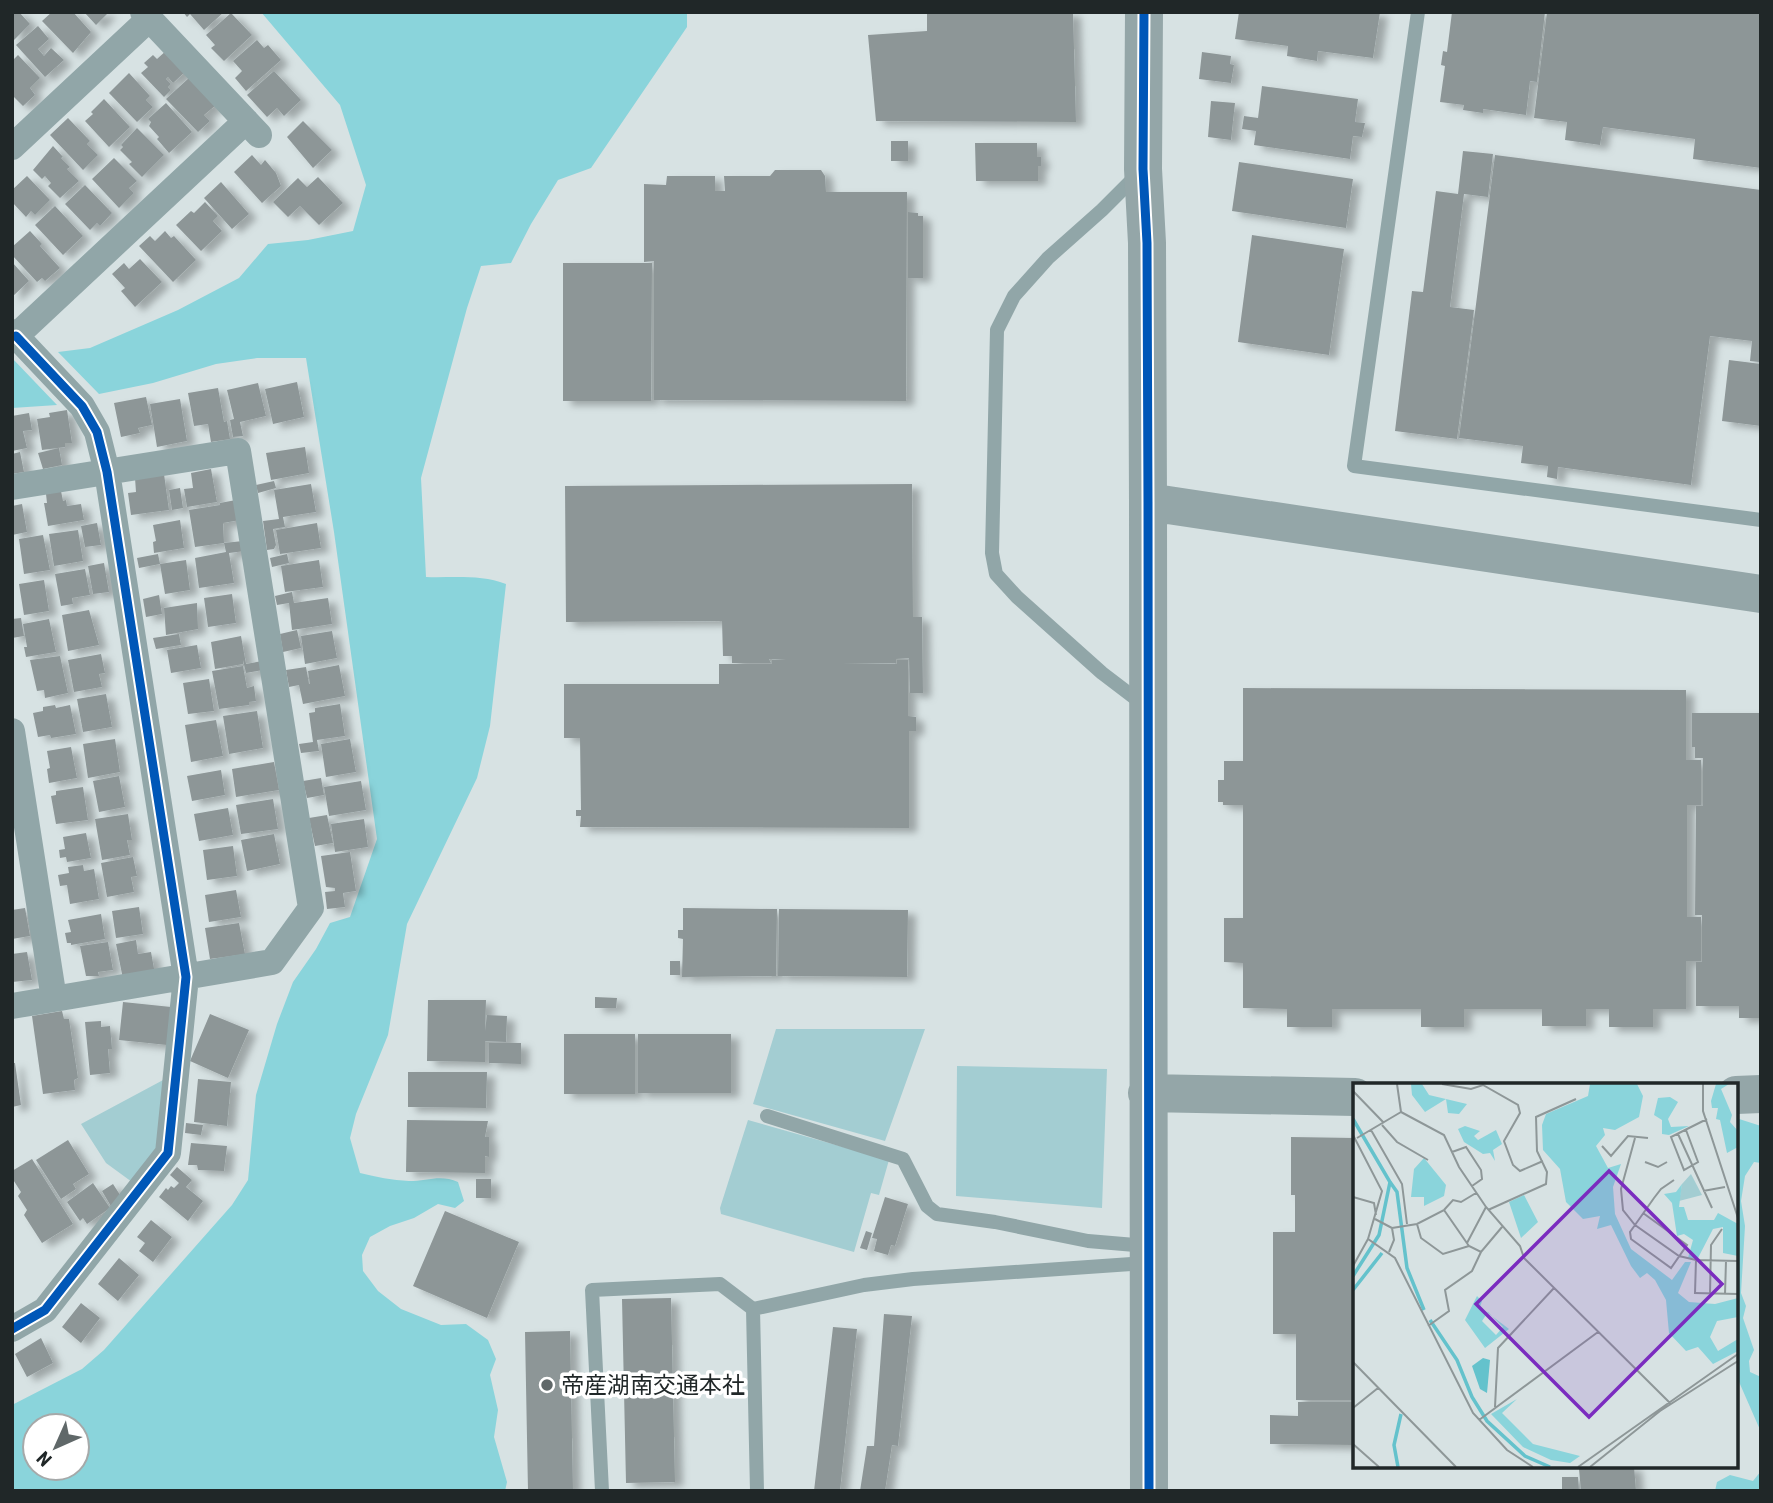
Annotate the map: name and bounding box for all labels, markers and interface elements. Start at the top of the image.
inset map [1353,1083,1738,1468]
place label: 帝産湖南交通本社 [561,1372,745,1399]
marker: 帝産湖南交通本社 [539,1377,555,1393]
north arrow [21,1412,91,1482]
text: N [32,1446,57,1471]

